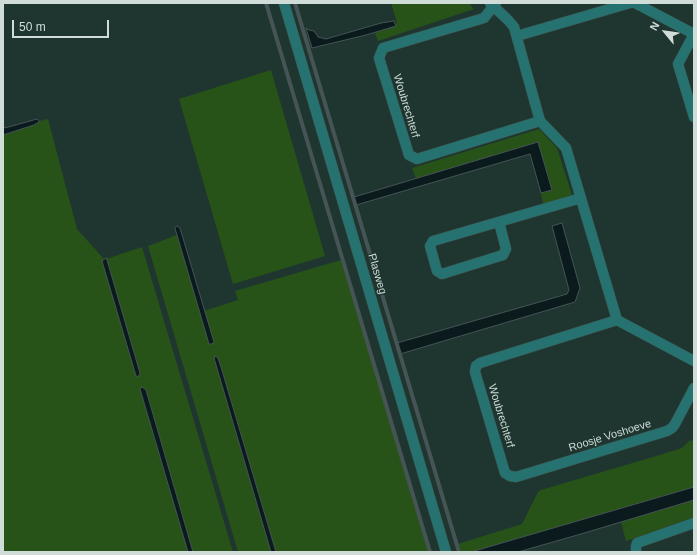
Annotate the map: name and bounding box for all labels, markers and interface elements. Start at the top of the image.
scale bar [14,12,111,38]
north arrow [645,12,685,52]
text: 50 m [19,20,46,34]
text: N [647,20,662,33]
street label: Woubrechterf [390,73,422,139]
street label: Plasweg [365,252,389,296]
street label: Woubrechterf [485,383,517,449]
street label: Roosje Voshoeve [567,417,653,455]

